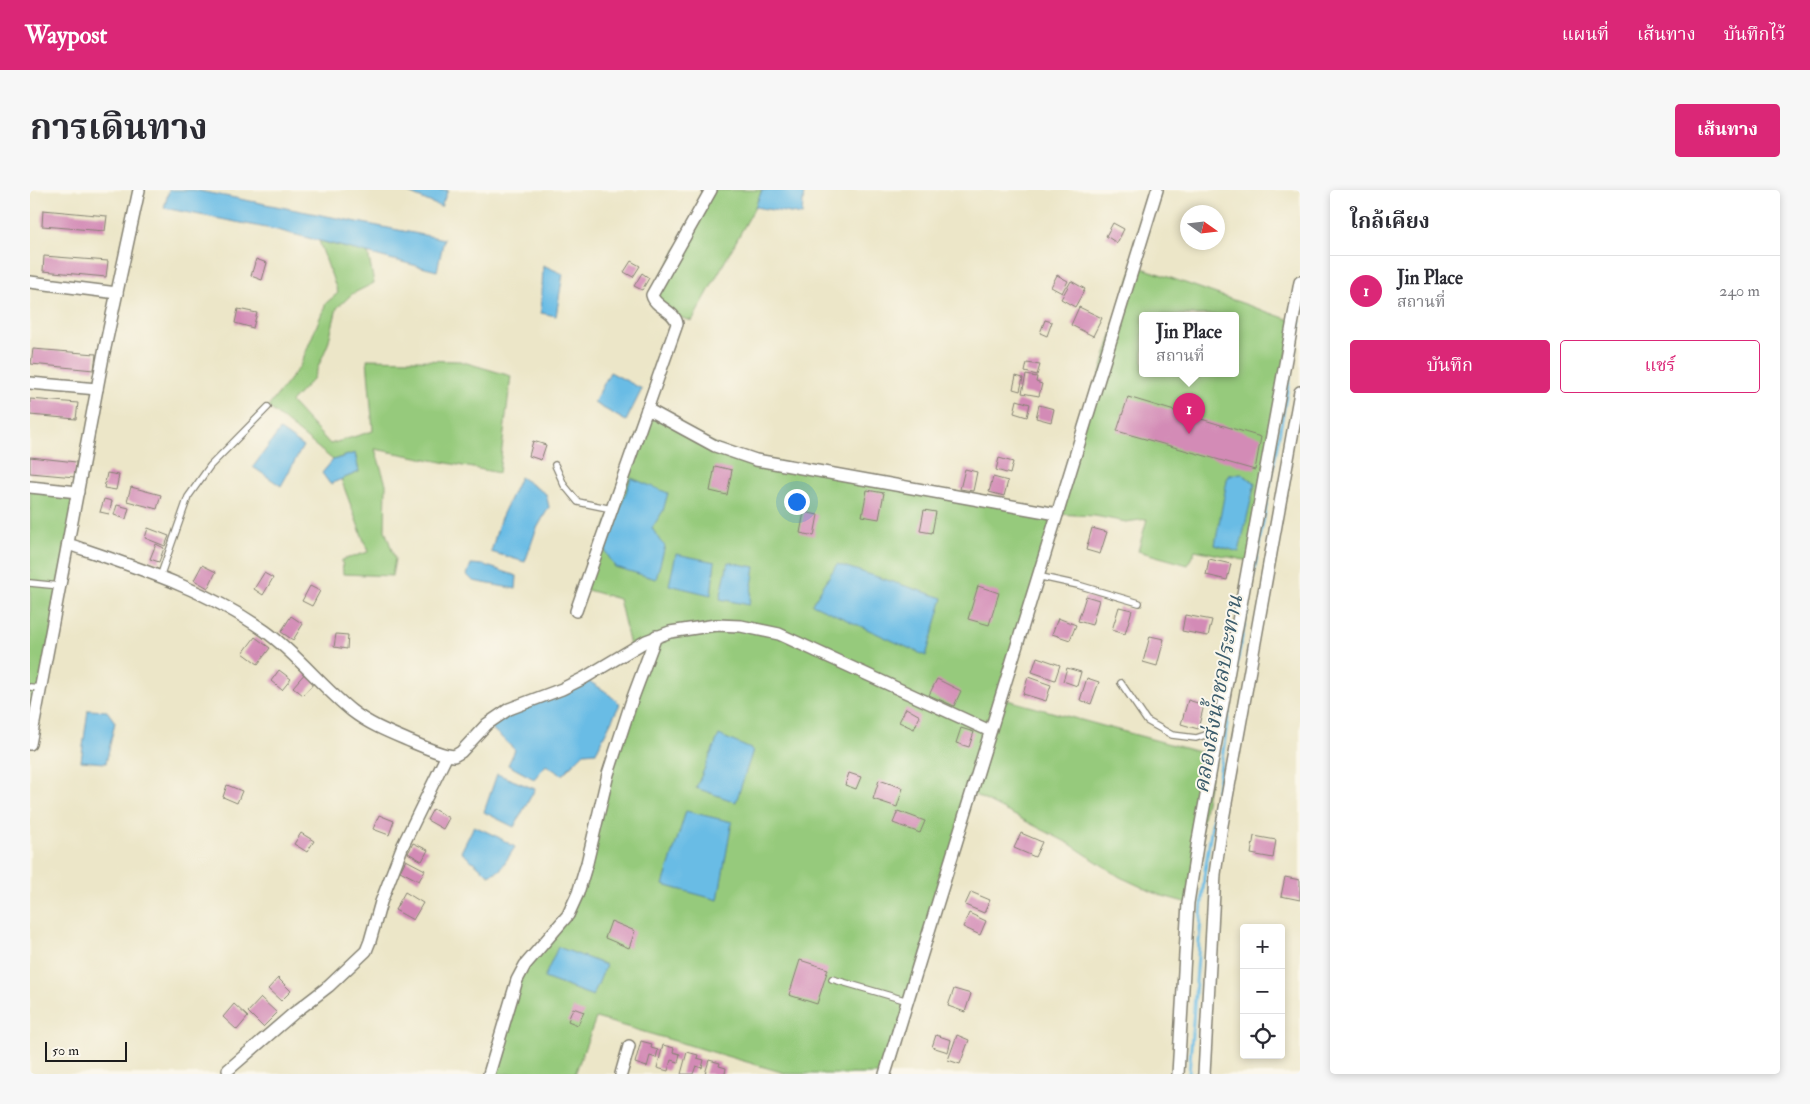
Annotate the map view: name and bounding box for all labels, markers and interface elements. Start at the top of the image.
text: Waypost [25,20,107,51]
text: แผนที่ [1562,23,1609,46]
text: เส้นทาง [1637,23,1696,46]
text: บันทึกไว้ [1724,23,1785,46]
button: เส้นทาง [1675,104,1780,157]
text: การเดินทาง [30,106,208,150]
north arrow [1180,205,1225,250]
text: ใกล้เคียง [1350,208,1430,235]
text: Jin Place [1397,266,1463,290]
text: 1 [1363,281,1369,301]
text: 240 m [1719,281,1760,301]
text: สถานที่ [1397,292,1445,312]
popup [1139,312,1239,377]
text: Jin Place [1156,320,1222,344]
button: บันทึก [1350,340,1550,393]
button: แชร์ [1560,340,1760,393]
text: สถานที่ [1156,346,1205,366]
pin: 1 [1173,393,1205,434]
your location [784,489,810,515]
water label: คลองส่งน้ำชลประทาน [1184,592,1249,796]
map controls [1240,924,1285,1059]
button: + [1240,924,1285,969]
button: − [1240,969,1285,1014]
button: locate [1240,1014,1285,1059]
scale bar [45,1039,128,1062]
text: 50 m [52,1042,79,1059]

